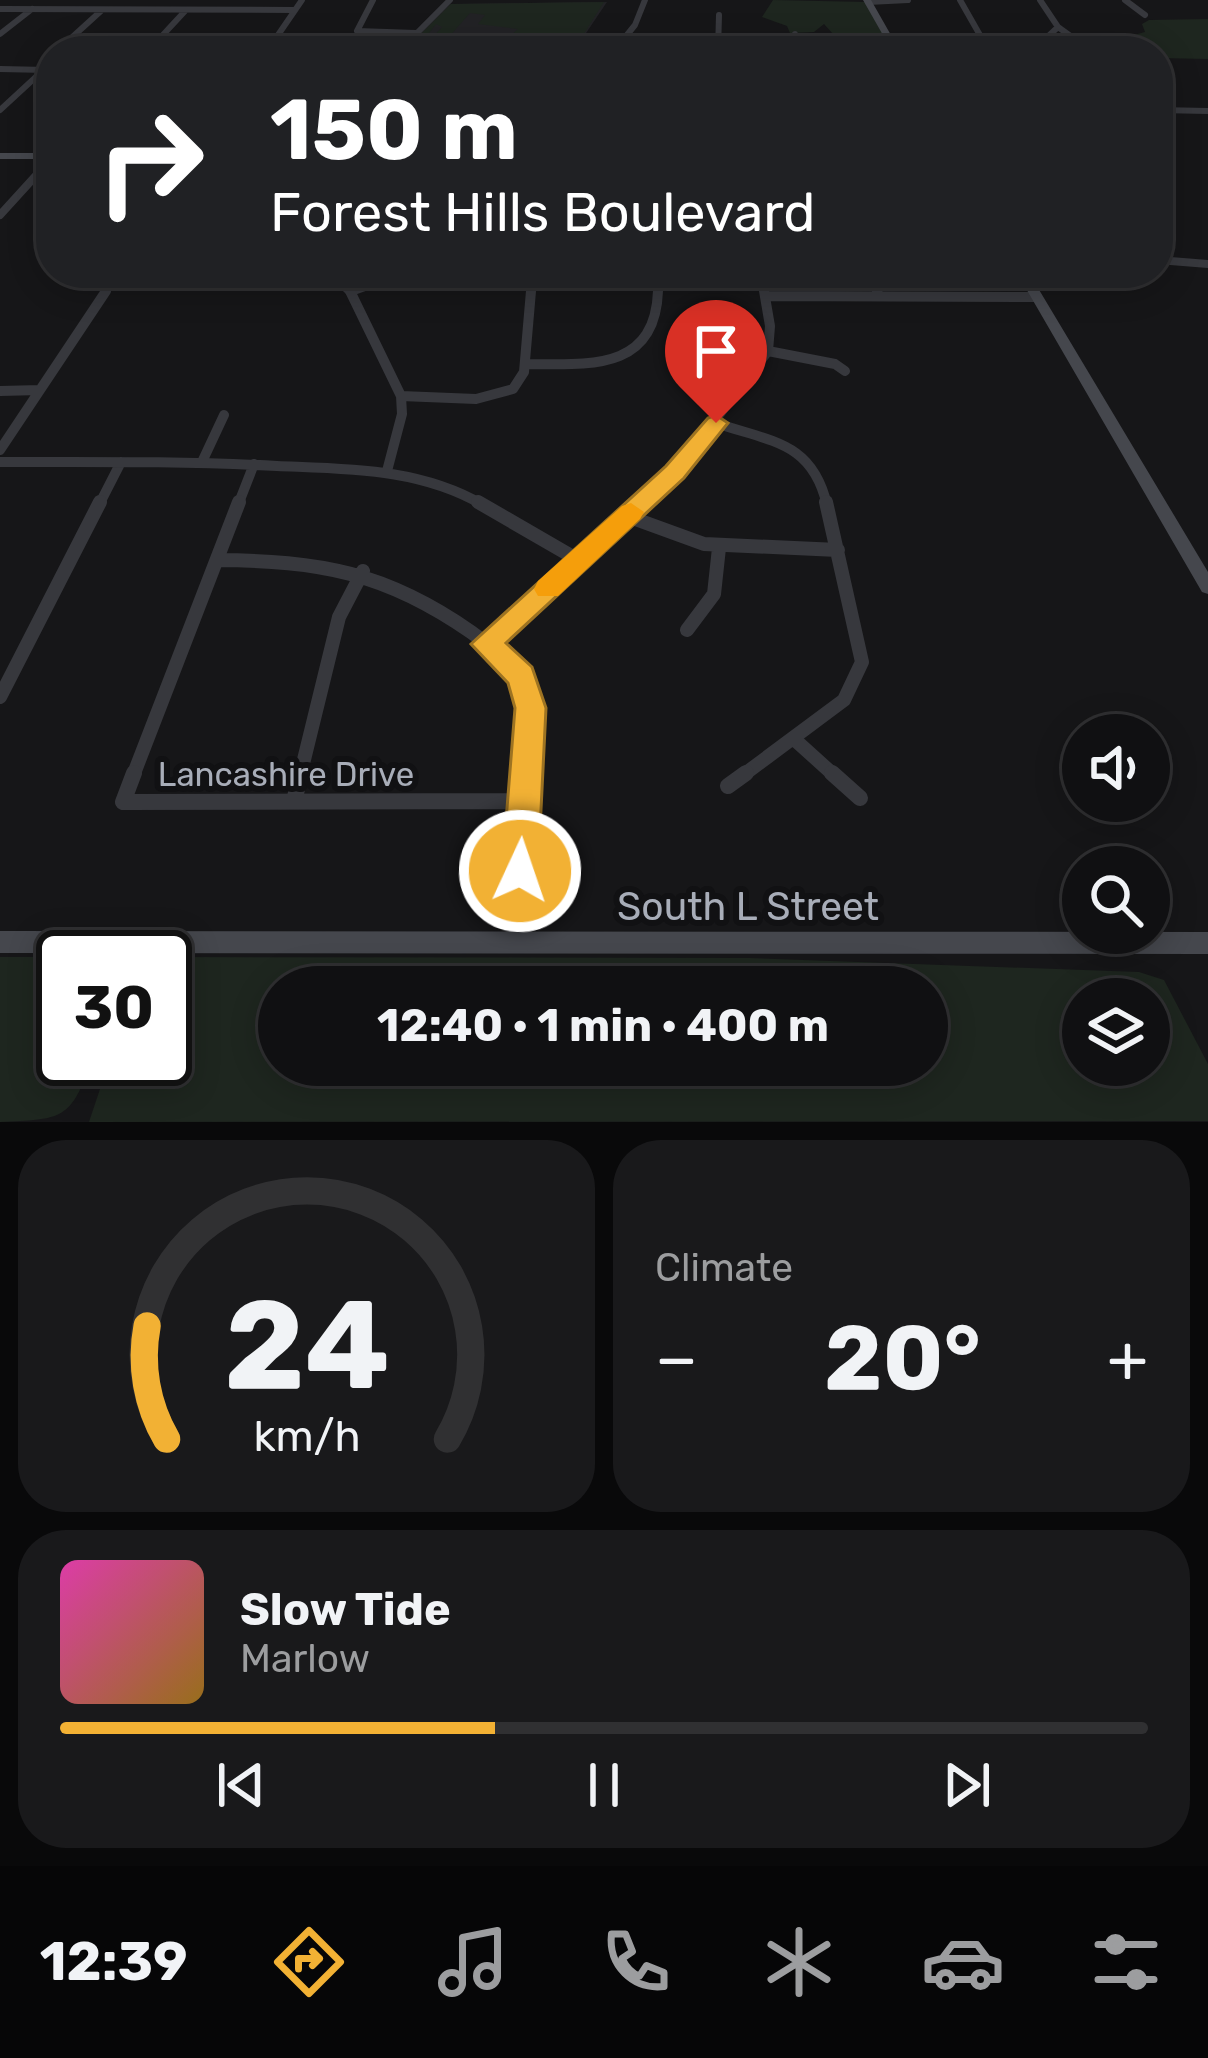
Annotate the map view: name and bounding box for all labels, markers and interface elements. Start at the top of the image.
text: 150 m [270,80,518,180]
icon: right [72,84,228,240]
text: Forest Hills Boulevard [270,181,815,245]
pin [665,300,767,423]
icon: arrive [683,318,749,384]
map controls [1062,714,1170,1086]
button: sound [1062,714,1170,822]
street label: Lancashire Drive [158,755,414,794]
position arrow [457,808,583,934]
button: search [1062,846,1170,954]
street label: South L Street [617,884,879,930]
speed limit sign: 30 [36,930,192,1086]
button: layers [1062,978,1170,1086]
text: 12:40 · 1 min · 400 m [377,999,829,1052]
text: Climate [655,1245,793,1291]
text: 24 [224,1271,389,1419]
text: 20° [824,1305,981,1412]
text: − [655,1319,698,1398]
text: + [1107,1319,1148,1398]
text: km/h [253,1411,360,1462]
text: Slow Tide [240,1583,451,1636]
text: Marlow [240,1636,370,1682]
icon: previous [208,1752,274,1818]
icon: pause [571,1752,637,1818]
icon: next [934,1752,1000,1818]
icon: directions [267,1920,351,2004]
icon: music [431,1920,515,2004]
icon: phone [594,1920,678,2004]
icon: climate [757,1920,841,2004]
icon: car [921,1920,1005,2004]
icon: filters [1084,1920,1168,2004]
text: 12:39 [40,1930,188,1994]

